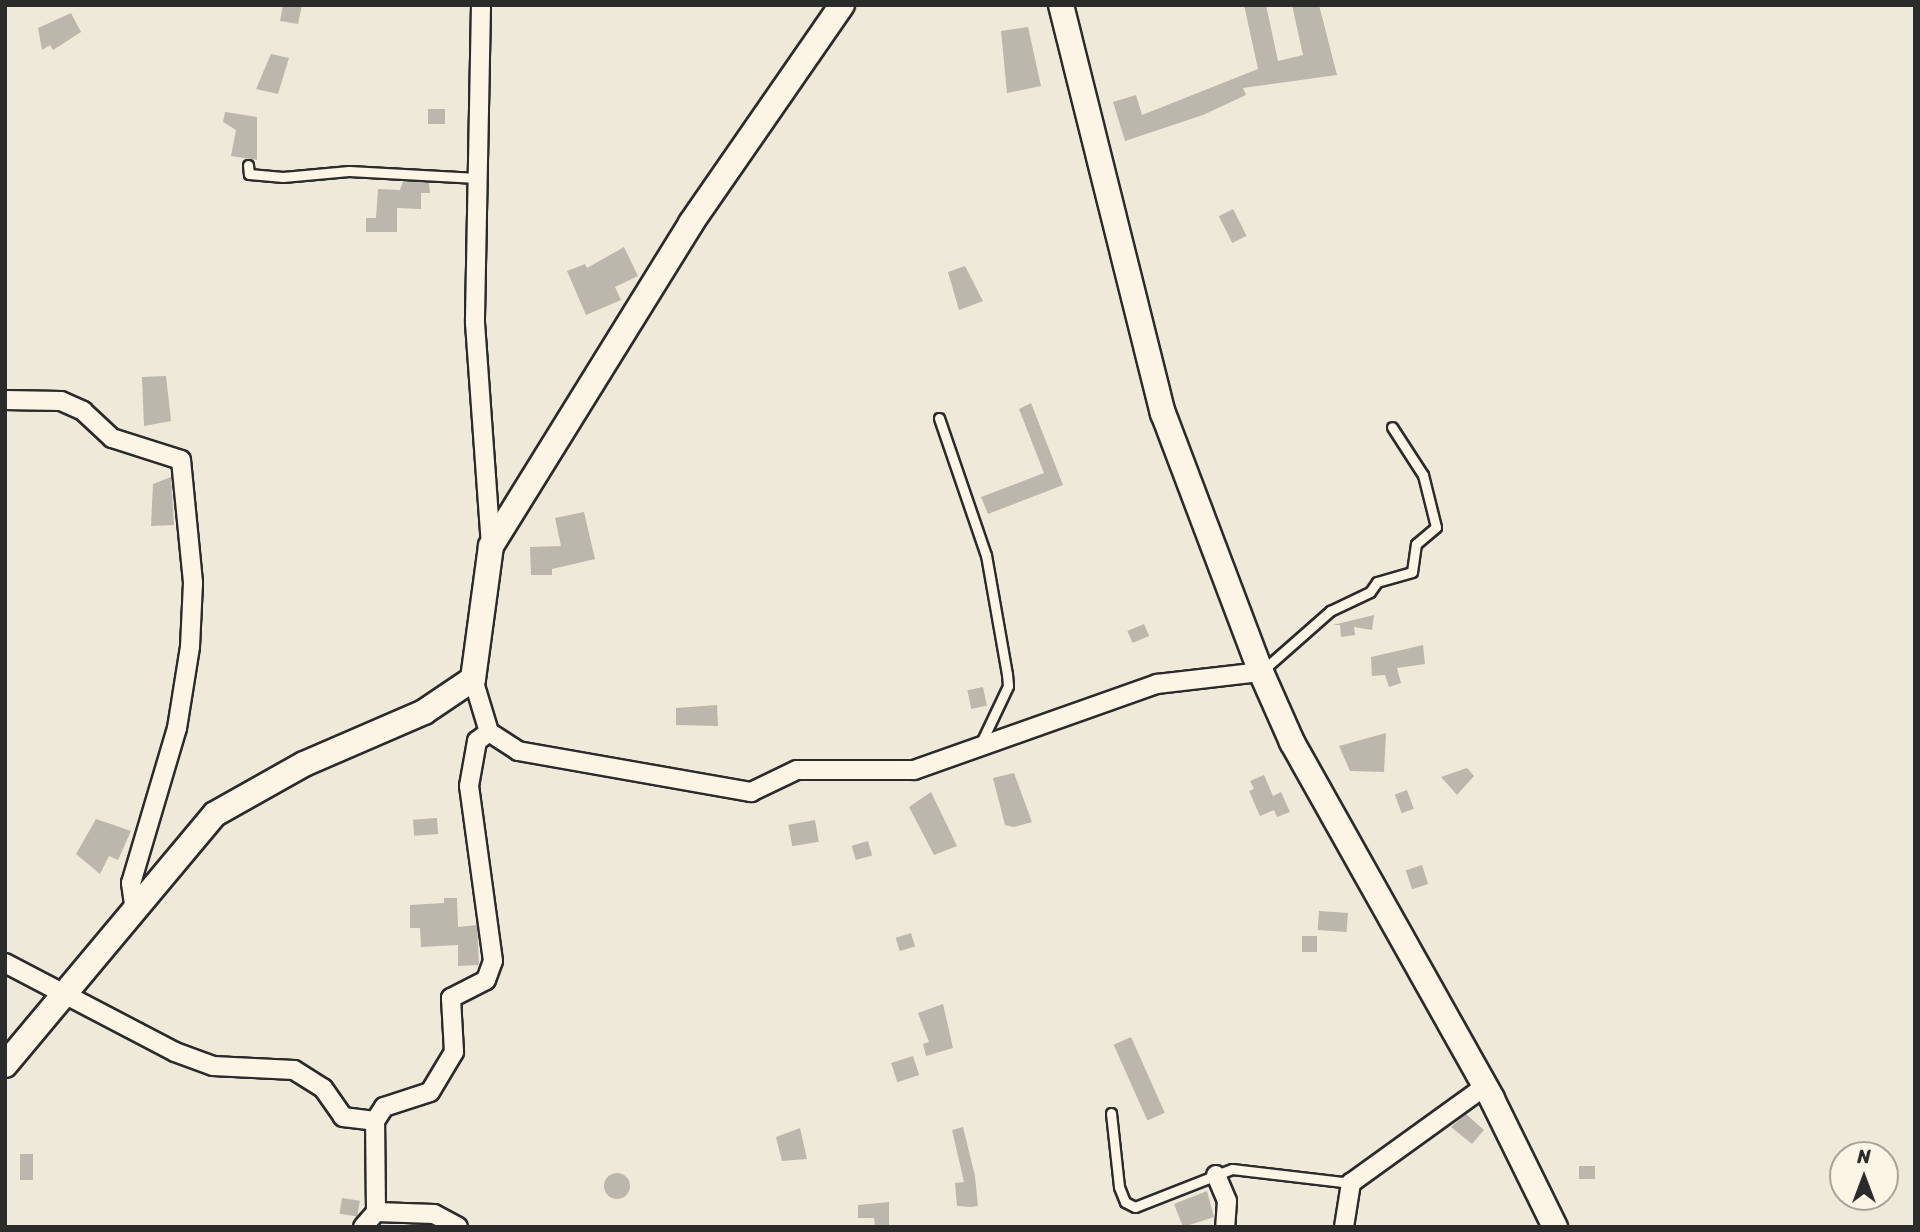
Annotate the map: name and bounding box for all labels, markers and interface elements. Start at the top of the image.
text: N [1857,1140,1871,1173]
north arrow [1829,1141,1899,1211]

